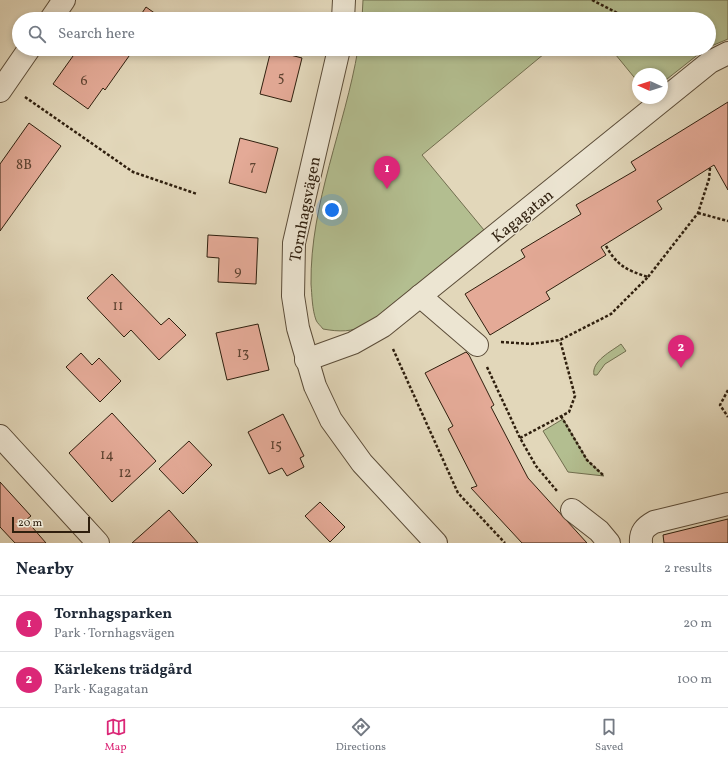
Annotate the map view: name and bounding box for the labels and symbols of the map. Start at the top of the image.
house number: 5 [278,68,284,87]
north arrow [632,68,668,104]
house number: 6 [80,72,88,91]
street label: Tornhagsvägen [285,155,327,264]
house number: 8B [16,156,32,175]
pin: 1 [374,156,400,189]
house number: 7 [250,157,257,176]
street label: Kagagatan [488,185,559,248]
your location [322,200,342,220]
house number: 9 [234,262,242,281]
house number: 11 [113,297,123,316]
pin: 2 [668,335,694,368]
house number: 13 [237,344,249,363]
house number: 15 [270,436,282,455]
house number: 14 [100,446,114,465]
house number: 12 [119,464,131,483]
scale bar [12,515,90,534]

